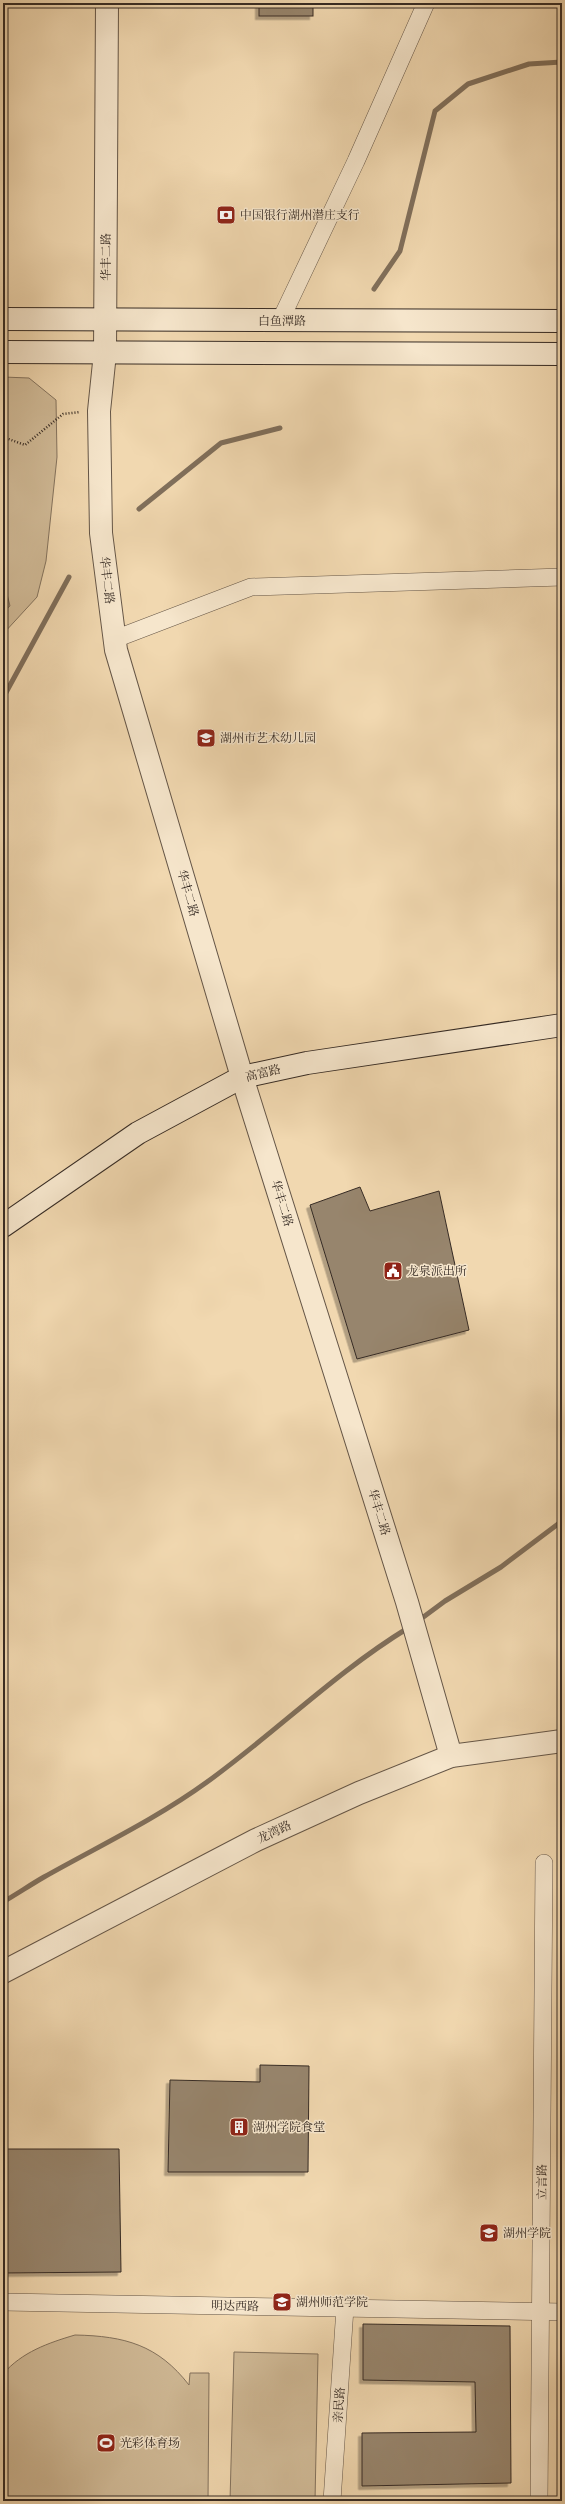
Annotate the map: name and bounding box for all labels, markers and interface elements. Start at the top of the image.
bank icon: 中国银行湖州潜庄支行 [215,204,237,226]
place label: 中国银行湖州潜庄支行 [240,208,360,222]
street label: 华丰二路 [99,233,113,281]
street label: 白鱼潭路 [258,314,306,328]
street label: 华丰二路 [97,555,117,605]
school or university icon: 湖州市艺术幼儿园 [195,727,217,749]
place label: 湖州市艺术幼儿园 [220,731,316,745]
street label: 华丰二路 [175,868,201,918]
street label: 高富路 [244,1062,282,1084]
street label: 华丰二路 [268,1178,296,1228]
public building icon: 龙泉派出所 [382,1260,404,1282]
place label: 龙泉派出所 [407,1264,467,1278]
street label: 华丰二路 [365,1487,393,1537]
street label: 龙湾路 [255,1818,293,1846]
building icon: 湖州学院食堂 [228,2116,250,2138]
place label: 湖州学院食堂 [253,2120,325,2134]
street label: 立言路 [535,2164,549,2200]
school or university icon: 湖州学院 [478,2222,500,2244]
place label: 湖州学院 [503,2226,551,2240]
school or university icon: 湖州师范学院 [271,2291,293,2313]
place label: 湖州师范学院 [296,2295,368,2309]
street label: 明达西路 [211,2299,259,2313]
street label: 亲民路 [331,2387,347,2423]
sports icon: 光彩体育场 [95,2432,117,2454]
place label: 光彩体育场 [120,2436,180,2450]

